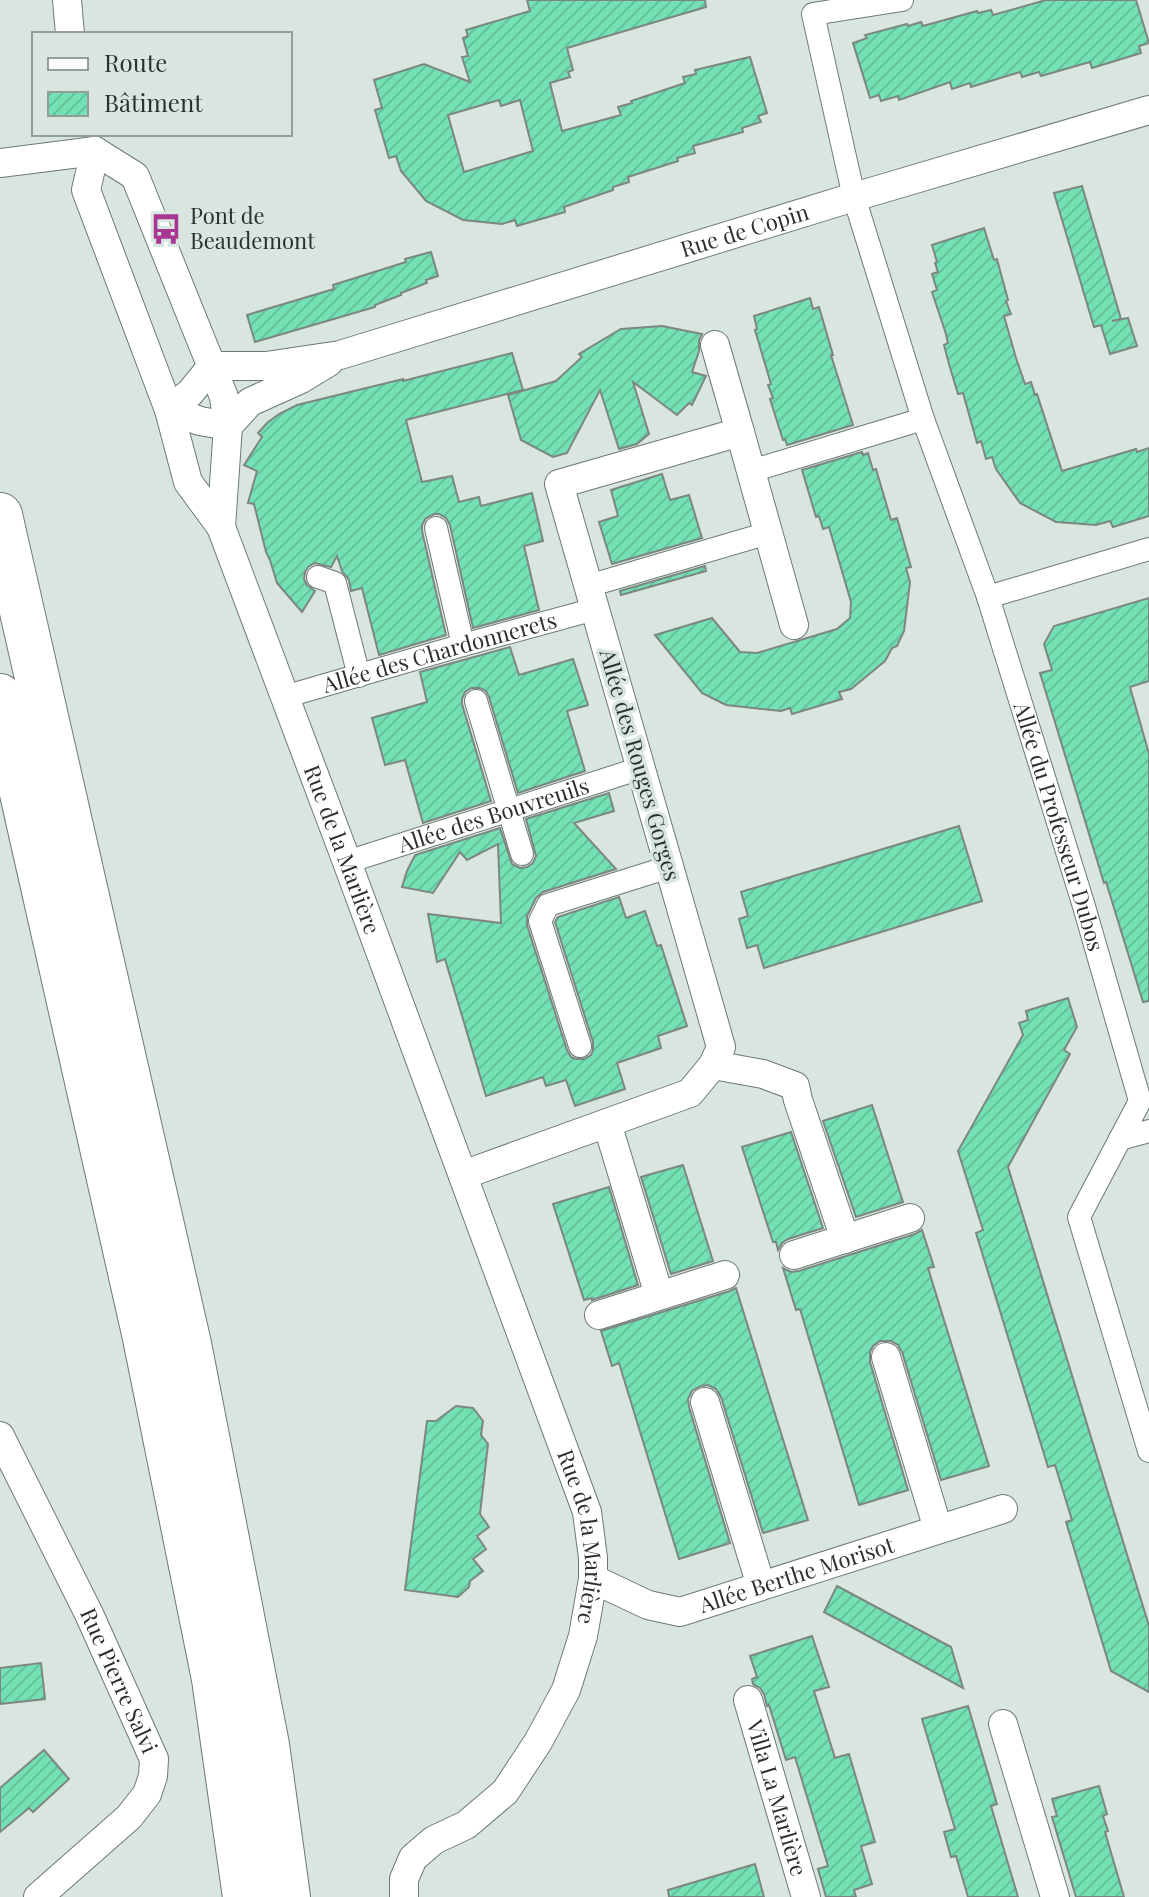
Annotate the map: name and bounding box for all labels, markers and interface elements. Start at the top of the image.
legend [32,32,292,136]
text: Route [104,46,167,78]
text: Bâtiment [104,86,203,118]
street label: Rue de Copin [676,196,812,264]
place label: Pont de Beaudemont [190,200,316,255]
bus stop icon: Pont de Beaudemont [149,212,183,246]
street label: Allée des Chardonnerets [318,604,560,699]
street label: Allée des Rouges Gorges [593,644,688,884]
street label: Allée du Professeur Dubos [1007,697,1112,954]
street label: Rue de la Marlière [298,760,388,938]
street label: Allée des Bouvreuils [393,770,592,859]
street label: Rue de la Marlière [551,1445,609,1627]
street label: Allée Berthe Morisot [694,1528,899,1619]
street label: Rue Pierre Salvi [74,1603,165,1758]
street label: Villa La Marlière [740,1715,815,1879]

